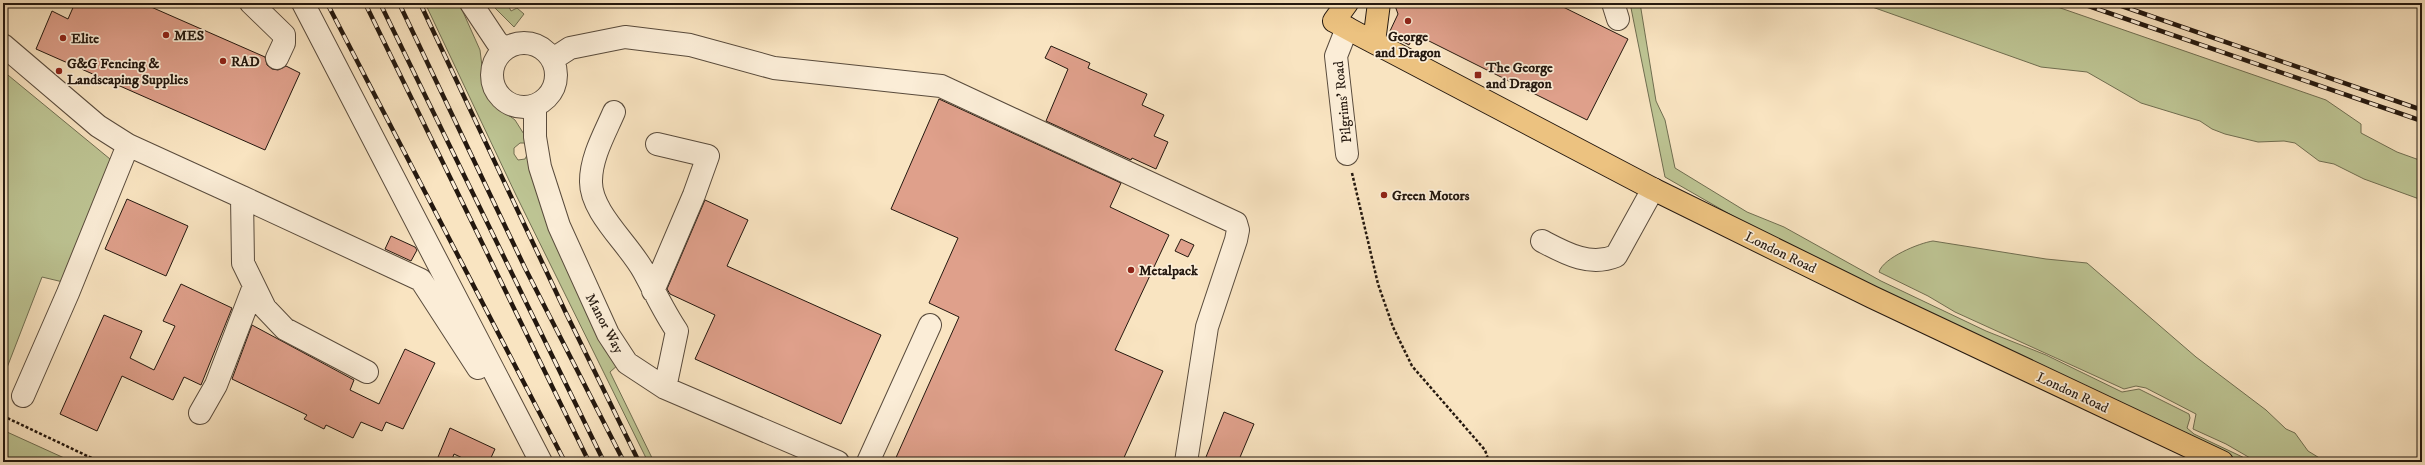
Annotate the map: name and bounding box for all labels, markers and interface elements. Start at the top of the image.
marker: George and Dragon [1403,16,1413,26]
place label: MES [174,27,204,45]
place label: George and Dragon [1375,28,1442,62]
place label: Elite [71,30,99,48]
marker: MES [161,30,171,40]
marker: Elite [58,33,68,43]
place label: RAD [231,53,260,71]
place label: G&G Fencing & Landscaping Supplies [67,55,188,89]
marker: RAD [218,56,228,66]
place label: The George and Dragon [1485,59,1553,93]
street label: Pilgrims' Road [1330,60,1356,144]
marker: G&G Fencing & Landscaping Supplies [54,66,64,76]
marker: The George and Dragon [1473,70,1483,80]
place label: Green Motors [1392,187,1470,205]
marker: Green Motors [1379,190,1389,200]
street label: London Road [1742,228,1819,278]
place label: Metalpack [1139,262,1199,280]
marker: Metalpack [1126,265,1136,275]
street label: Manor Way [581,290,628,357]
street label: London Road [2034,368,2111,417]

